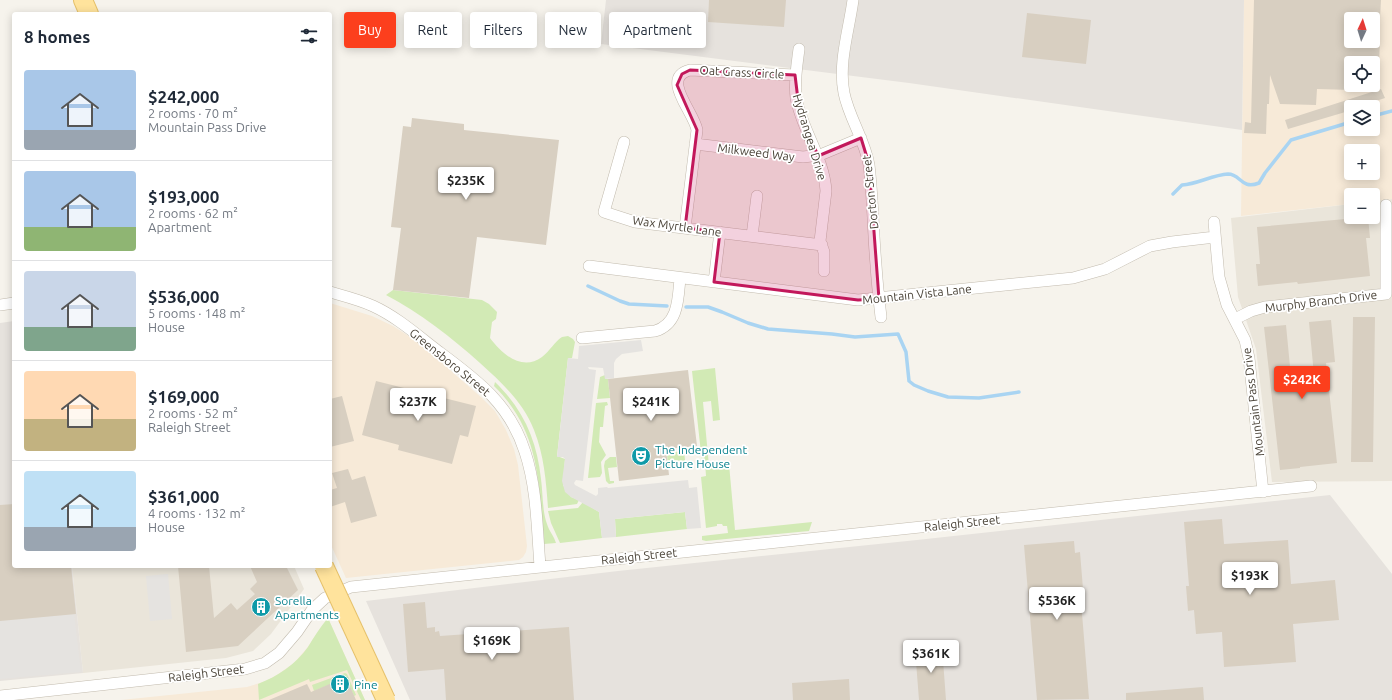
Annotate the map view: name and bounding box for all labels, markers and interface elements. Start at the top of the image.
chip: Buy [344,12,396,48]
chip: Rent [404,12,462,48]
chip: Filters [470,12,537,48]
chip: New [545,12,601,48]
chip: Apartment [609,12,706,48]
north arrow [1344,12,1380,48]
map controls [1344,12,1380,224]
icon: filters [298,25,320,47]
text: 8 homes [24,27,90,46]
button: locate [1344,56,1380,92]
street label: Oat Grass Circle [699,63,785,81]
icon: home [56,86,104,134]
text: $242,000 [148,87,219,106]
street label: Hydrangea Drive [791,92,829,182]
button: layers [1344,100,1380,136]
text: 2 rooms · 70 m² [148,106,238,120]
text: Mountain Pass Drive [148,120,266,134]
street label: Milkweed Way [717,141,796,163]
button: + [1344,144,1380,180]
street label: Dorton Street [860,154,880,230]
pin: $235K [438,167,494,201]
text: $235K [447,173,485,187]
icon: home [56,187,104,235]
text: $193,000 [148,187,219,206]
button: − [1344,188,1380,224]
text: 2 rooms · 62 m² [148,206,238,220]
street label: Wax Myrtle Lane [632,213,722,239]
text: Apartment [148,220,212,234]
street label: Mountain Vista Lane [862,282,972,306]
icon: home [56,287,104,335]
text: $536,000 [148,287,219,306]
street label: Murphy Branch Drive [1264,288,1378,314]
text: 5 rooms · 148 m² [148,306,245,320]
text: House [148,320,185,334]
street label: Greensboro Street [407,326,493,399]
street label: Mountain Pass Drive [1240,347,1266,457]
pin: $242K [1274,366,1330,400]
text: $242K [1283,372,1321,386]
icon: home [56,387,104,435]
text: $169,000 [148,387,219,406]
pin: $237K [390,388,446,422]
pin: $241K [623,388,679,422]
text: $237K [399,394,437,408]
text: $241K [632,394,670,408]
text: 2 rooms · 52 m² [148,406,238,420]
text: Raleigh Street [148,420,231,434]
place label: The Independent Picture House [655,443,747,470]
theatre icon: The Independent Picture House [630,445,652,467]
icon: home [56,487,104,535]
text: $361,000 [148,487,219,506]
text: 4 rooms · 132 m² [148,506,245,520]
street label: Raleigh Street [923,513,1001,533]
text: House [148,520,185,534]
street label: Raleigh Street [600,546,678,566]
pin: $193K [1222,562,1278,596]
text: $193K [1231,568,1269,582]
pin: $536K [1029,587,1085,621]
text: $536K [1038,593,1076,607]
place label: Sorella Apartments [275,594,339,621]
building icon: Sorella Apartments [250,596,272,618]
pin: $169K [464,627,520,661]
text: $169K [473,633,511,647]
pin: $361K [903,640,959,674]
text: $361K [912,646,950,660]
street label: Raleigh Street [167,662,245,684]
building icon: Pine [329,673,351,695]
place label: Pine [354,678,378,691]

